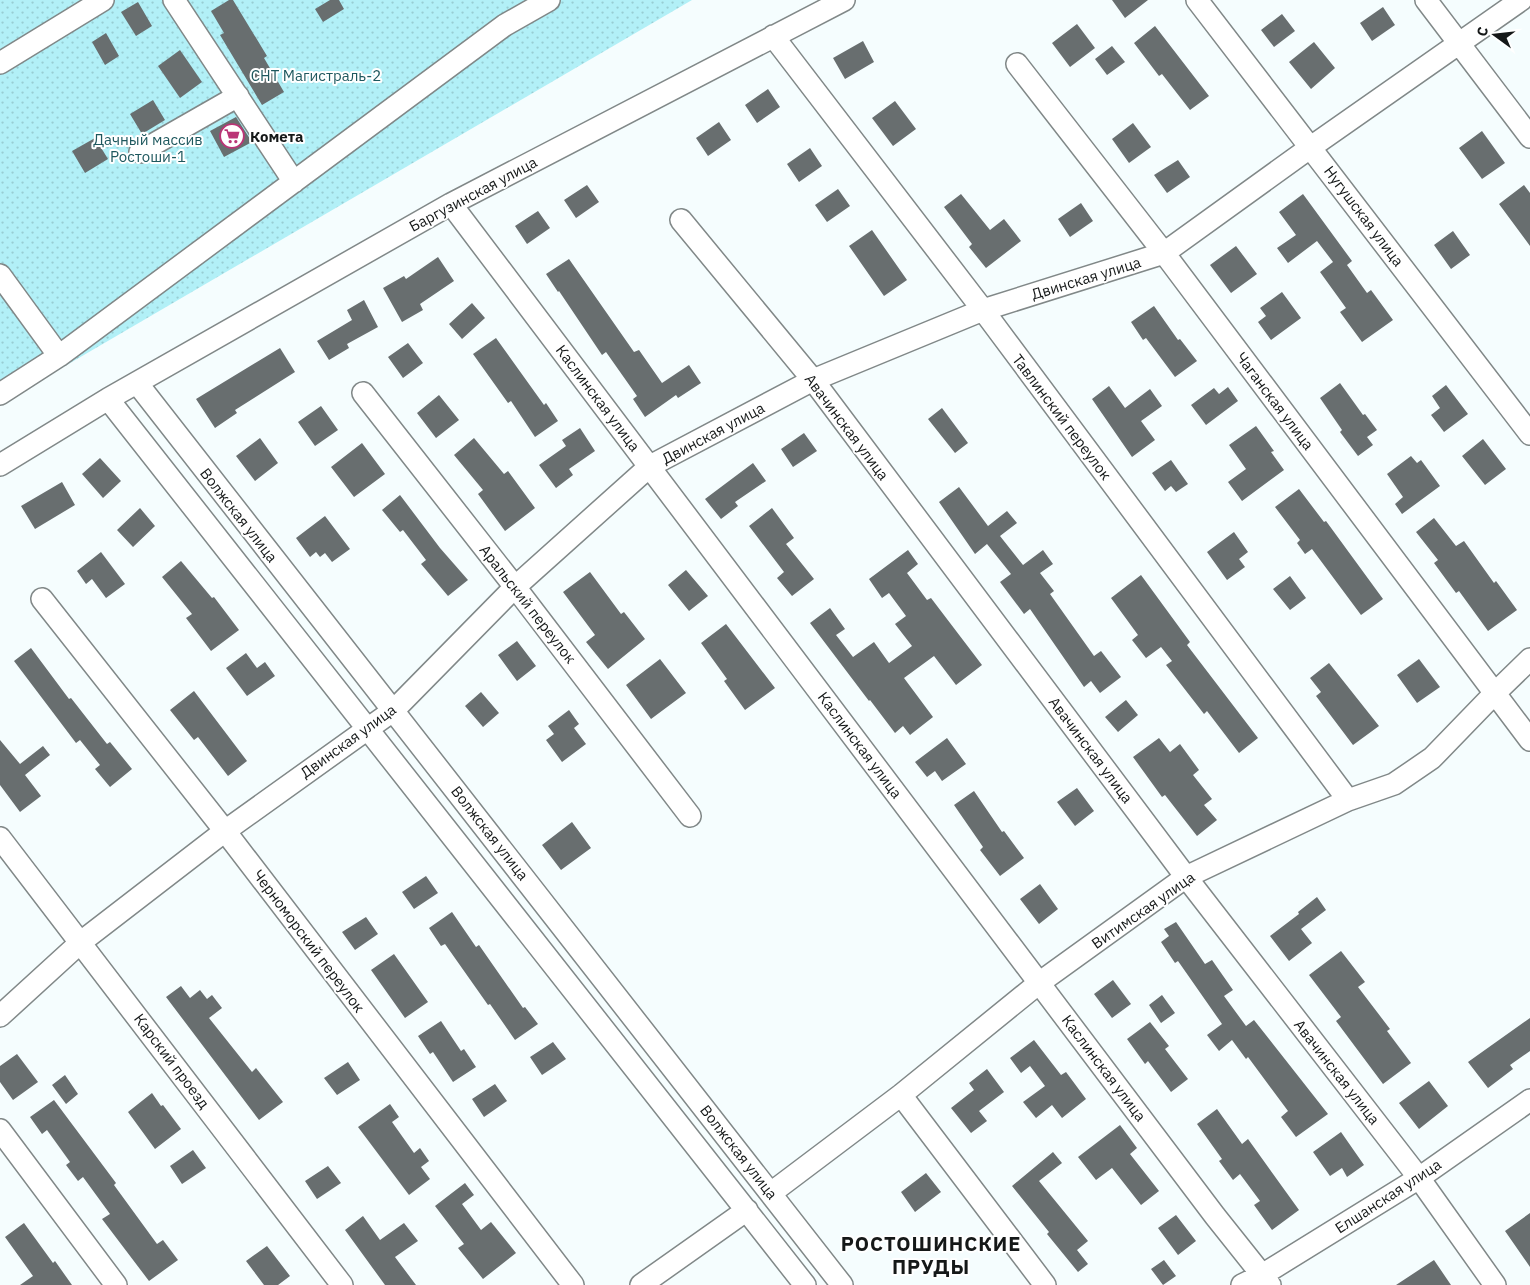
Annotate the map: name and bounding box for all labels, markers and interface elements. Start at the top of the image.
north arrow [1470,10,1520,60]
text: С [1473,25,1492,38]
park label: СНТ Магистраль-2 [251,66,381,85]
supermarket icon: Комета [219,123,245,149]
place label: Комета [250,127,304,146]
park label: Дачный массив Ростоши-1 [93,130,203,166]
street label: Баргузинская улица [406,152,540,236]
street label: Нугушская улица [1320,162,1408,270]
street label: Двинская улица [1029,252,1143,304]
street label: Каслинская улица [552,341,644,455]
street label: Чаганская улица [1232,348,1318,454]
street label: Тавлинский переулок [1008,350,1116,484]
street label: Авачинская улица [801,370,893,484]
street label: Двинская улица [658,398,768,468]
street label: Волжская улица [196,464,282,566]
street label: Аральский переулок [476,541,580,667]
street label: Каслинская улица [814,688,906,802]
street label: Авачинская улица [1045,693,1137,807]
street label: Двинская улица [296,700,400,782]
street label: Волжская улица [447,782,533,884]
street label: Черноморский переулок [249,866,369,1016]
street label: Витимская улица [1088,867,1198,953]
street label: Карский проезд [130,1010,214,1112]
street label: Каслинская улица [1058,1011,1150,1125]
street label: Авачинская улица [1290,1016,1384,1128]
street label: Волжская улица [696,1101,782,1203]
street label: Елшанская улица [1331,1155,1445,1237]
district label: РОСТОШИНСКИЕ ПРУДЫ [841,1230,1021,1280]

